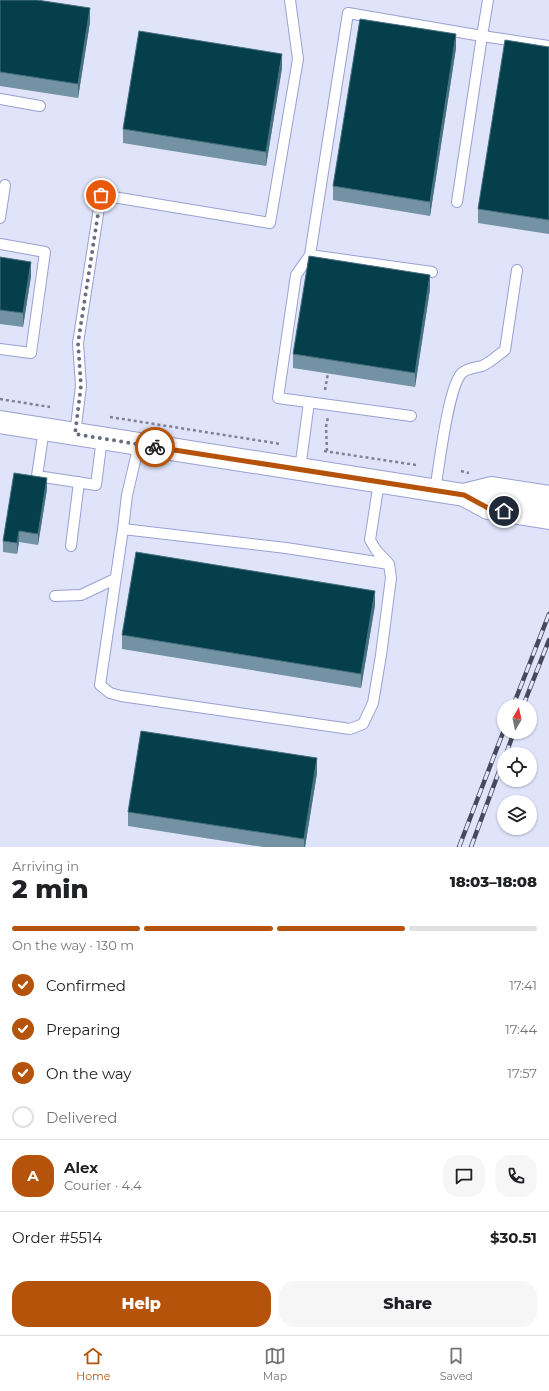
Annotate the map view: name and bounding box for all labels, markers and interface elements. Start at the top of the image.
pin [84,178,118,212]
icon: bag [90,184,112,206]
courier [135,427,175,467]
icon: bike [144,436,166,458]
pin [487,494,521,528]
icon: home [493,500,515,522]
north arrow [497,699,537,739]
map controls [497,699,537,835]
button: locate [497,747,537,787]
button: layers [497,795,537,835]
text: Arriving in [12,858,79,874]
text: 18:03–18:08 [450,872,537,891]
text: 2 min [12,873,89,905]
text: On the way · 130 m [12,937,134,953]
icon: check [12,974,34,996]
text: Confirmed [46,976,126,995]
text: 17:41 [509,977,537,993]
icon: check [12,1018,34,1040]
text: Preparing [46,1020,121,1039]
text: 17:44 [505,1021,537,1037]
icon: check [12,1062,34,1084]
text: On the way [46,1064,131,1083]
text: 17:57 [507,1065,537,1081]
text: Delivered [46,1108,118,1127]
button: chat [443,1155,485,1197]
button: phone [495,1155,537,1197]
text: Alex [64,1158,98,1177]
text: A [27,1166,39,1185]
text: Courier · 4.4 [64,1177,142,1193]
text: Order #5514 [12,1228,102,1247]
text: $30.51 [490,1228,537,1247]
button: Help [12,1281,271,1327]
button: Share [279,1281,537,1327]
tab: Home [76,1345,110,1383]
tab: Map [263,1345,287,1383]
tab: Saved [440,1345,473,1383]

